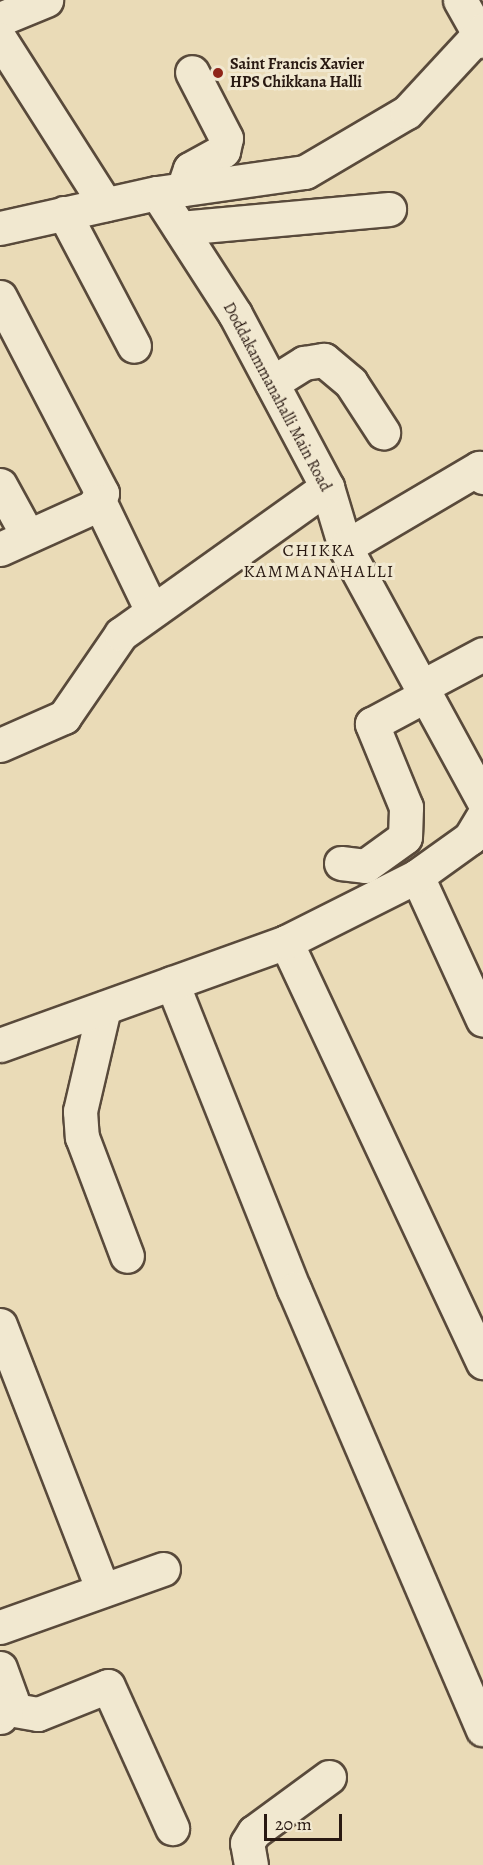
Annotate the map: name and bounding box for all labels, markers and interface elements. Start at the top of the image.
place label: Saint Francis Xavier HPS Chikkana Halli [230,54,364,92]
marker: Saint Francis Xavier HPS Chikkana Halli [211,66,225,80]
street label: Doddakammanahalli Main Road [219,299,335,495]
district label: CHIKKA KAMMANAHALLI [243,540,395,582]
scale bar [267,1802,345,1840]
text: 20 m [275,1812,312,1836]

